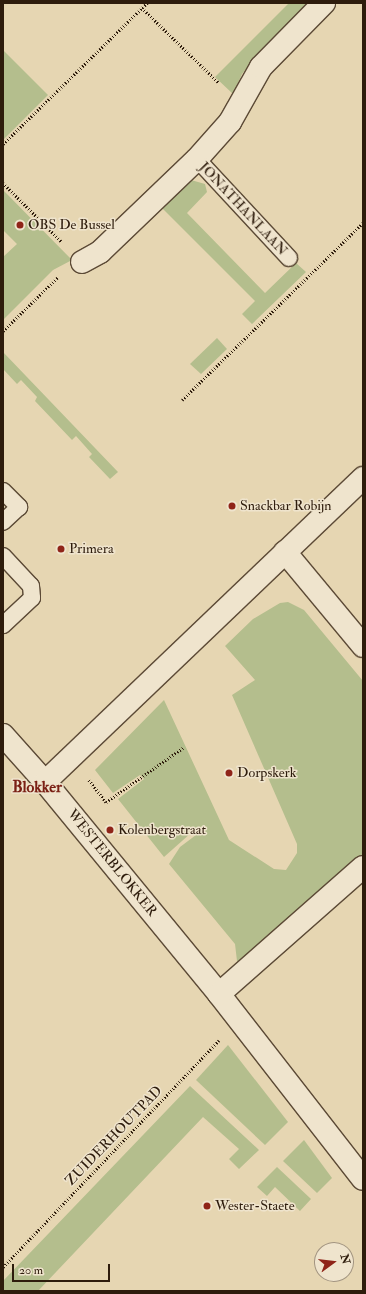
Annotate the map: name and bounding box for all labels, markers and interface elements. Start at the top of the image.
street label: JONATHANLAAN [195,159,291,259]
place label: OBS De Bussel [28,217,115,233]
marker: OBS De Bussel [15,220,25,230]
place label: Snackbar Robijn [240,498,331,514]
marker: Snackbar Robijn [227,501,237,511]
place label: Primera [69,541,114,557]
marker: Primera [56,544,66,554]
place label: Dorpskerk [237,765,296,781]
marker: Dorpskerk [224,768,234,778]
district label: Blokker [12,777,62,797]
street label: WESTERBLOKKER [64,806,160,920]
place label: Kolenbergstraat [118,822,206,838]
marker: Kolenbergstraat [105,825,115,835]
street label: ZUIDERHOUTPAD [62,1083,166,1189]
place label: Wester-Staete [215,1198,294,1214]
marker: Wester-Staete [202,1201,212,1211]
north arrow [314,1242,354,1282]
text: N [338,1253,353,1265]
scale bar [14,1256,112,1282]
text: 20 m [19,1263,43,1278]

